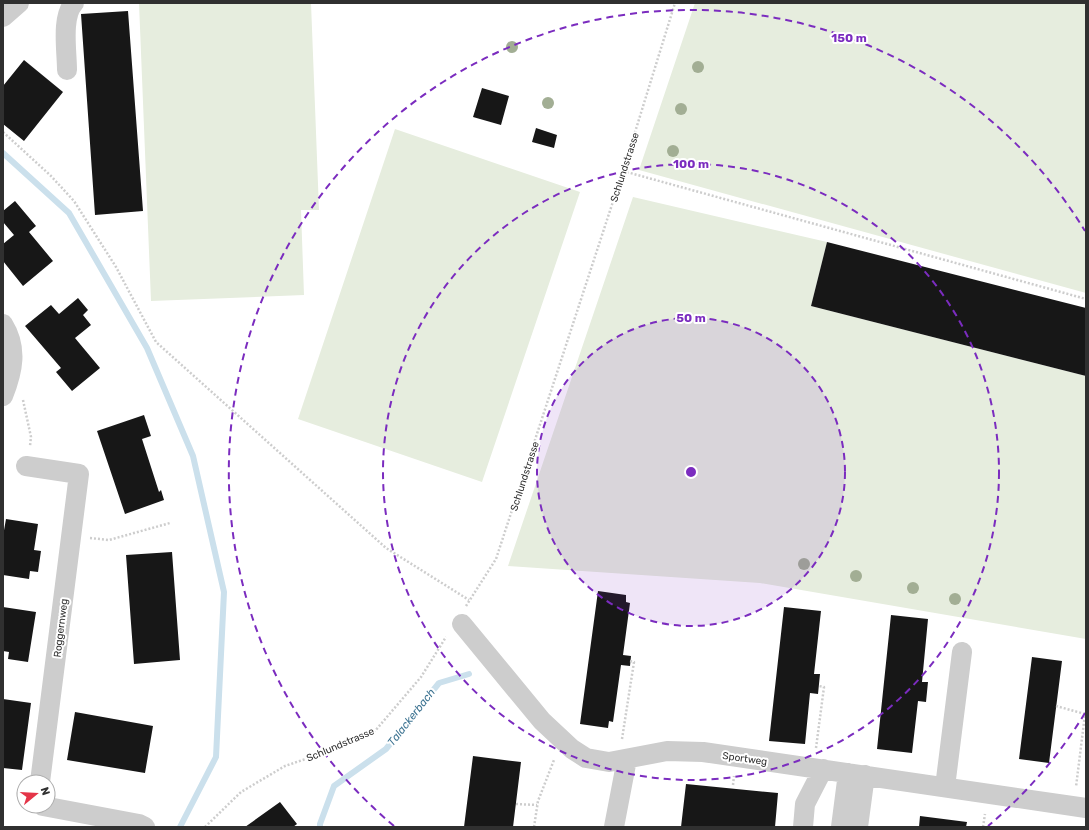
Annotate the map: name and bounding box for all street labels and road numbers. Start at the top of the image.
street label: Schlundstrasse [608,131,642,204]
street label: Schlundstrasse [508,440,542,513]
street label: Roggernweg [51,598,71,658]
street label: Schlundstrasse [305,725,376,765]
street label: Sportweg [722,750,768,768]

